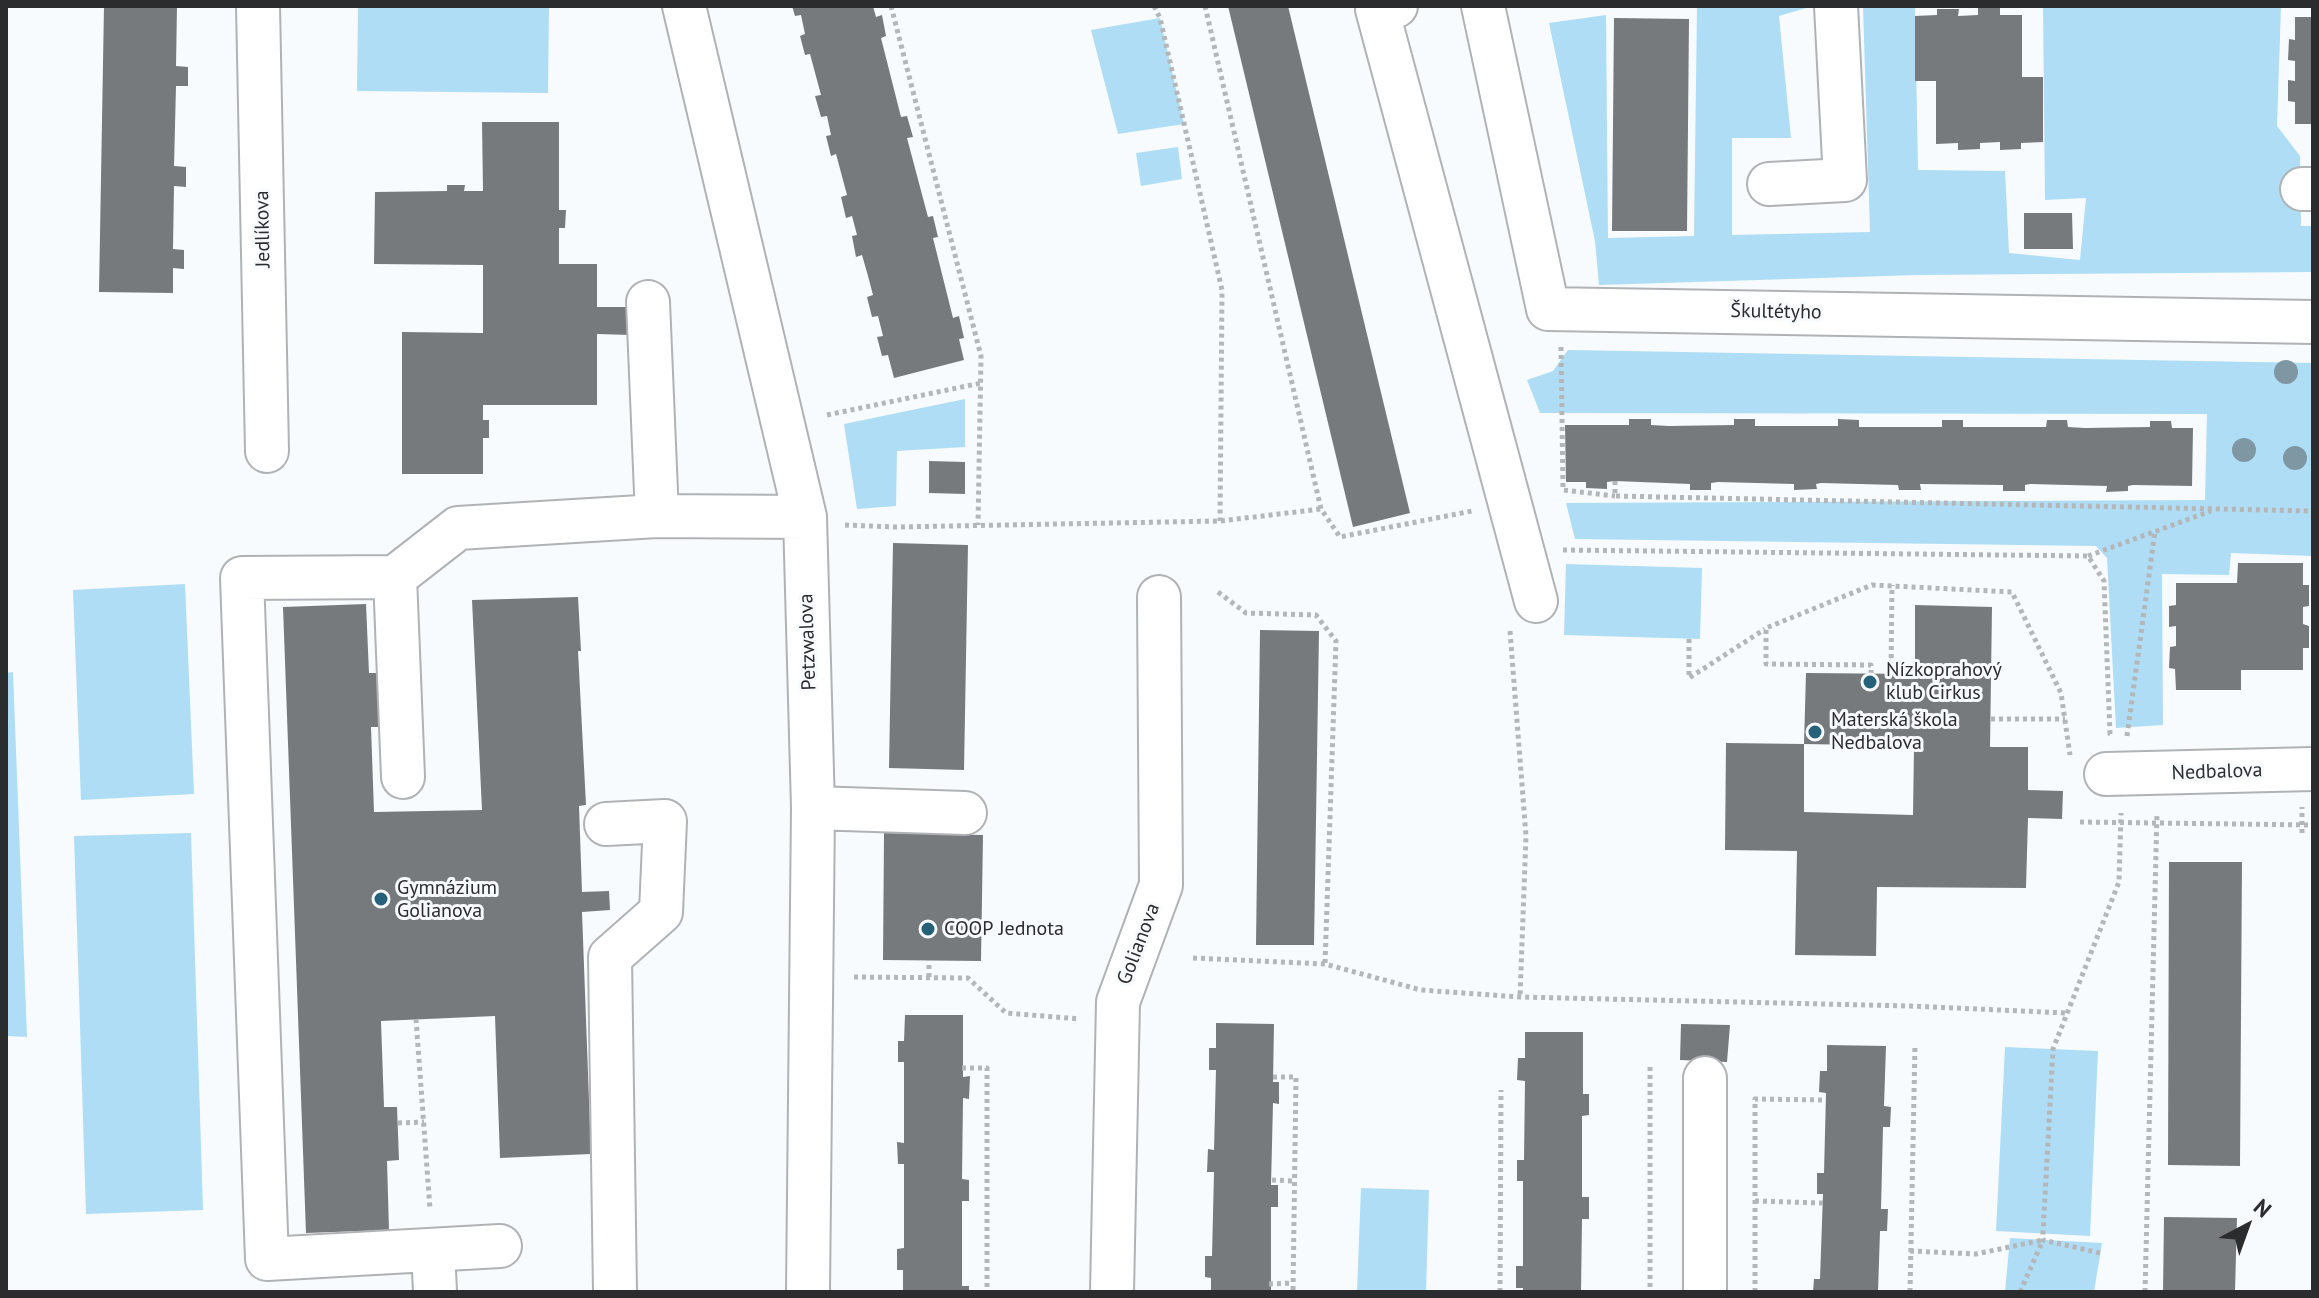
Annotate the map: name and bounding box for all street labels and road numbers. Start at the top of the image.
street label: Jedlíkova [250,190,276,268]
street label: Škultétyho [1730,299,1822,325]
street label: Petzwalova [794,593,822,691]
street label: Nedbalova [2171,758,2263,786]
street label: Golianova [1113,900,1165,988]

